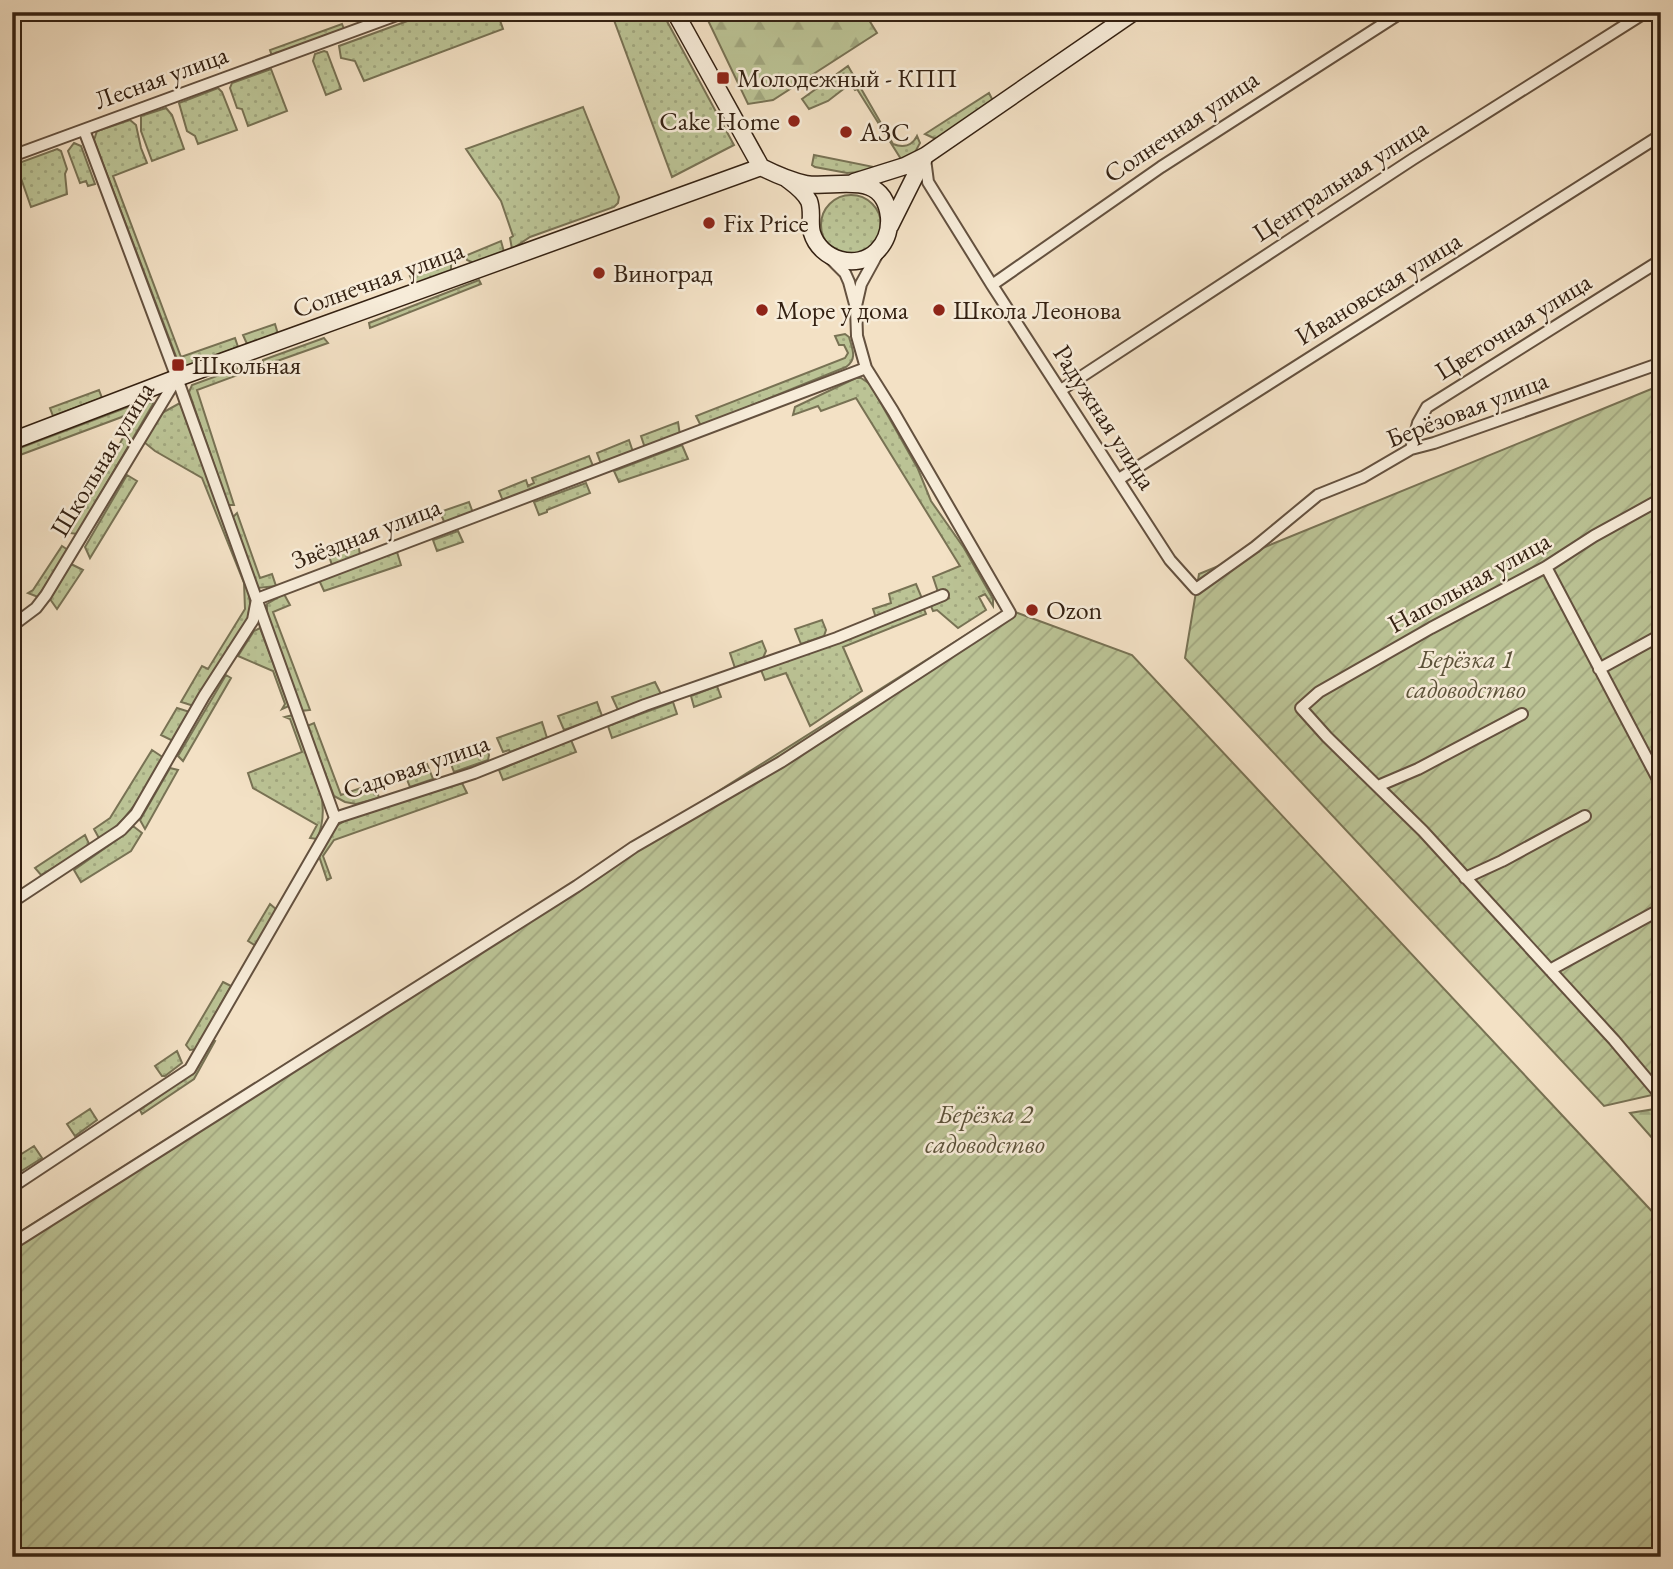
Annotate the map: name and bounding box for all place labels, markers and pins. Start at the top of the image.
place label: Молодежный - КПП [737,61,958,95]
marker: Молодежный - КПП [715,70,731,86]
place label: Cake Home [659,104,780,138]
marker: Cake Home [786,113,802,129]
place label: АЗС [859,115,910,149]
marker: АЗС [838,124,854,140]
place label: Fix Price [723,206,809,240]
marker: Fix Price [701,215,717,231]
place label: Виноград [613,256,713,290]
marker: Виноград [591,265,607,281]
place label: Море у дома [776,293,909,327]
place label: Школа Леонова [953,293,1122,327]
marker: Море у дома [754,302,770,318]
marker: Школа Леонова [931,302,947,318]
place label: Школьная [192,348,301,382]
marker: Школьная [170,357,186,373]
place label: Ozon [1046,593,1103,627]
marker: Ozon [1024,602,1040,618]

